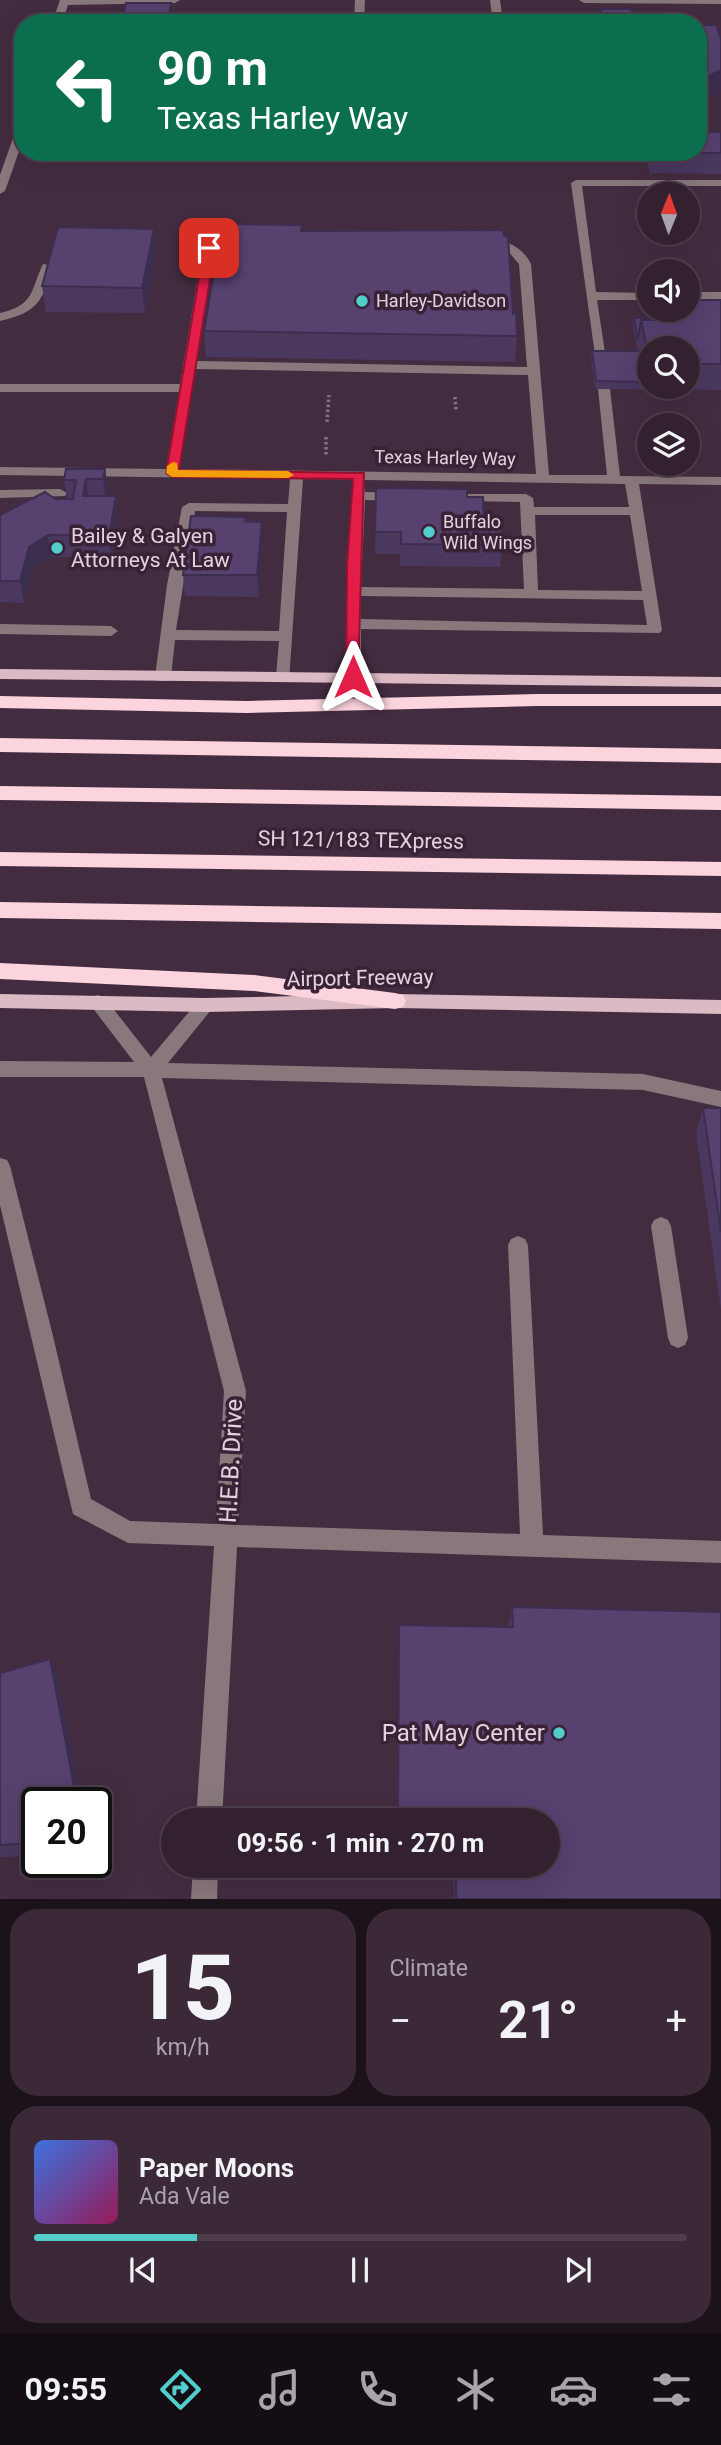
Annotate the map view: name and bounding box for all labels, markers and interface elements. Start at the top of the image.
text: 90 m [157,40,268,97]
icon: left [42,42,133,133]
text: Texas Harley Way [157,99,408,137]
north arrow [637,182,700,245]
map controls [637,182,700,476]
pin [179,218,239,278]
icon: arrive [190,229,228,267]
button: sound [637,259,700,322]
place label: Harley-Davidson [376,290,506,311]
marker: Harley-Davidson [354,293,370,309]
button: search [637,336,700,399]
button: layers [637,413,700,476]
street label: Texas Harley Way [374,446,516,469]
place label: Buffalo Wild Wings [443,511,532,553]
place label: Bailey & Galyen Attorneys At Law [71,524,230,572]
marker: Buffalo Wild Wings [421,524,437,540]
marker: Bailey & Galyen Attorneys At Law [49,540,65,556]
position arrow [316,640,390,714]
street label: SH 121/183 TEXpress [258,826,464,854]
street label: Airport Freeway [286,965,434,991]
street label: H.E.B. Drive [214,1398,248,1524]
place label: Pat May Center [382,1719,545,1747]
marker: Pat May Center [551,1725,567,1741]
speed limit sign: 20 [21,1787,112,1878]
text: 09:56 · 1 min · 270 m [237,1828,484,1858]
text: 15 [131,1935,235,2041]
text: Climate [390,1955,468,1982]
text: 21° [498,1990,578,2051]
text: − [390,1999,411,2043]
text: + [665,1999,687,2043]
text: km/h [156,2034,210,2061]
text: Paper Moons [139,2153,294,2183]
text: Ada Vale [139,2183,230,2210]
icon: previous [124,2251,162,2289]
icon: pause [341,2251,379,2289]
icon: next [559,2251,597,2289]
icon: directions [156,2365,205,2414]
icon: music [255,2365,304,2414]
icon: phone [353,2365,402,2414]
icon: climate [451,2365,500,2414]
icon: car [549,2365,598,2414]
icon: filters [647,2365,696,2414]
text: 09:55 [25,2370,107,2408]

